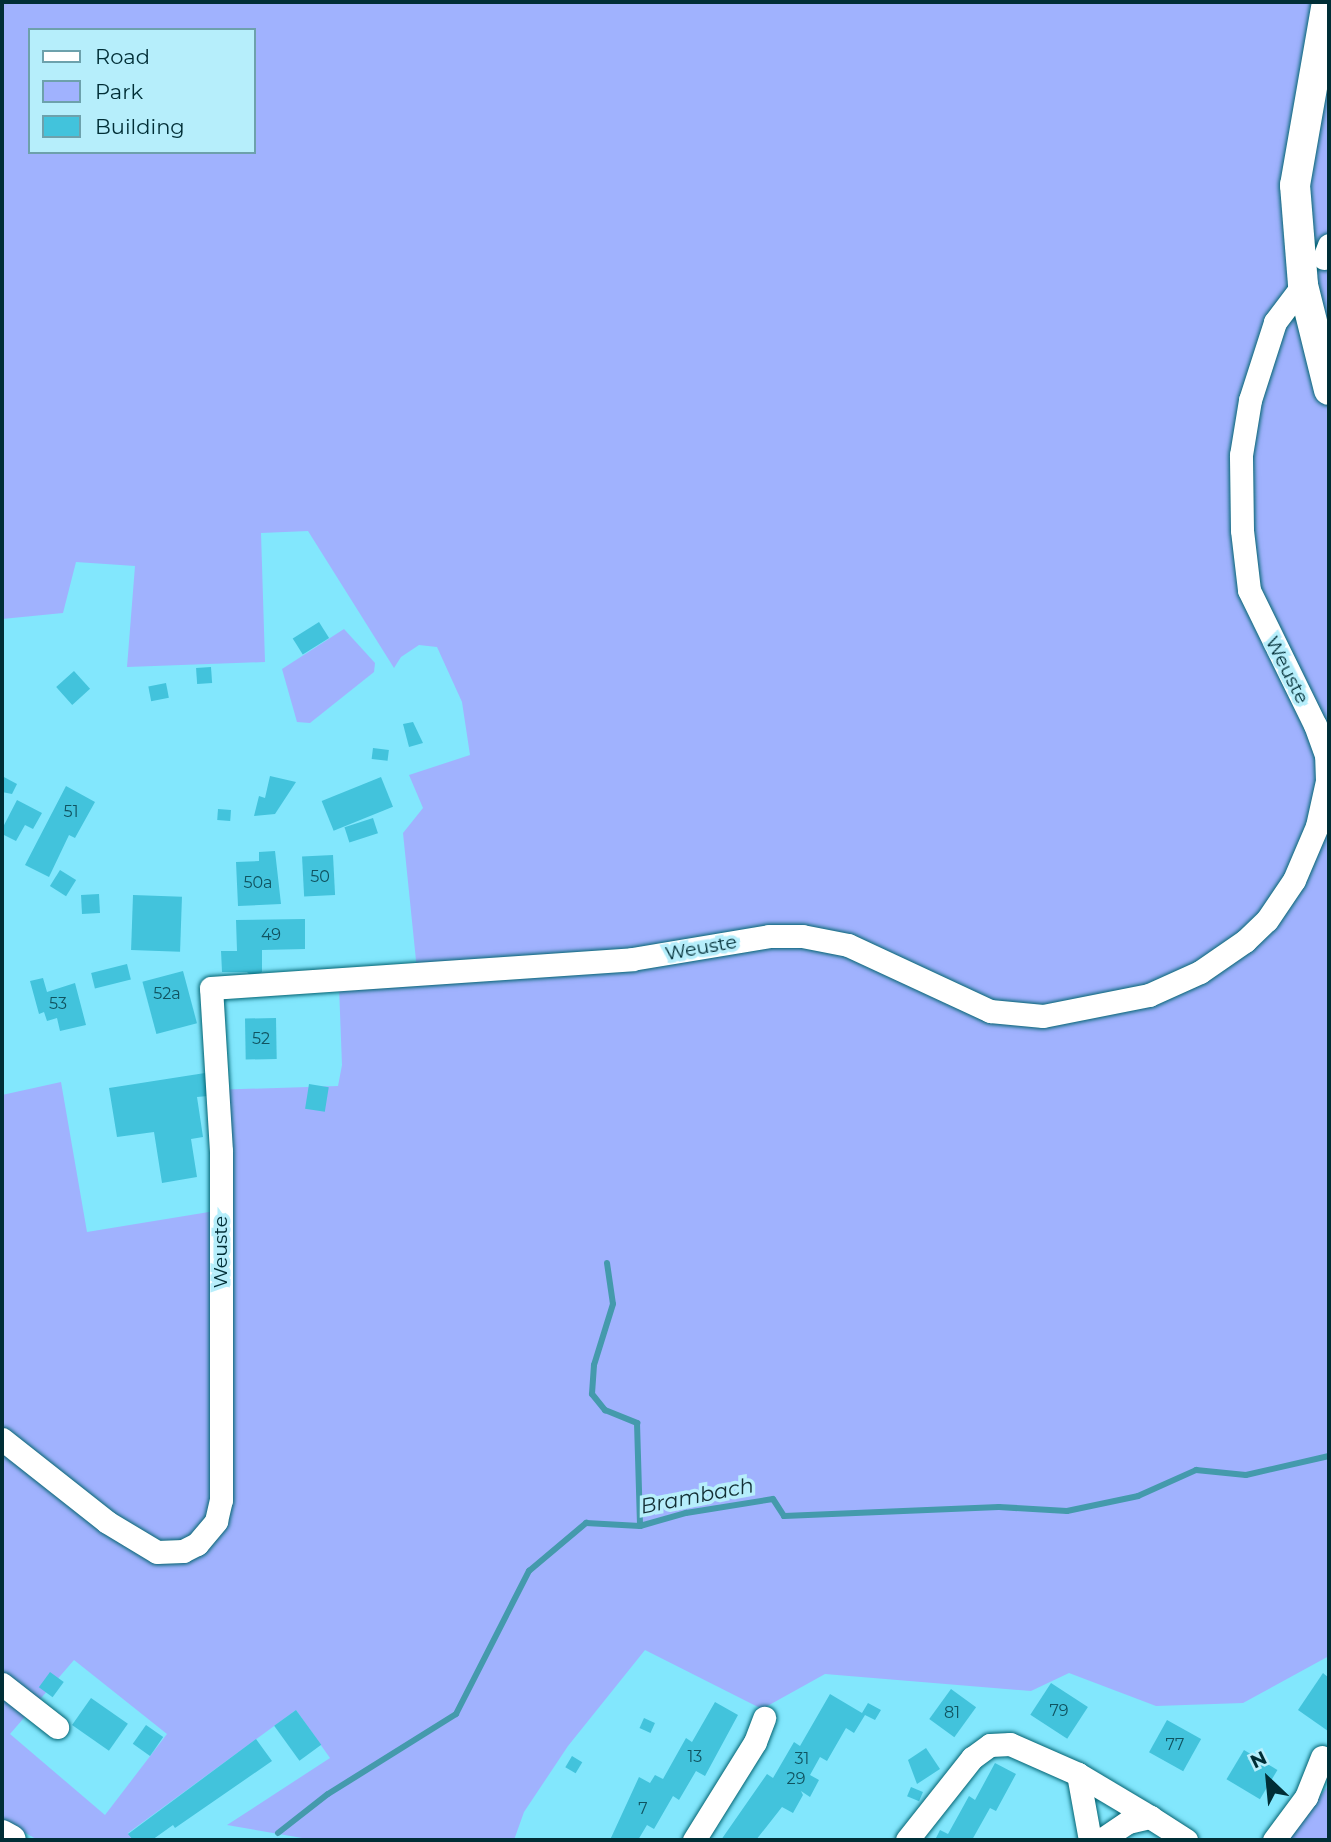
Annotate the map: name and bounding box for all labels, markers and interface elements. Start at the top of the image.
legend [28,28,256,154]
text: Road [95,44,150,69]
text: Park [95,79,143,104]
text: Building [95,114,185,139]
street label: Weuste [1260,633,1314,707]
house number: 51 [64,802,78,822]
house number: 50 [310,867,330,887]
house number: 50a [243,873,273,893]
house number: 49 [261,925,281,945]
street label: Weuste [663,930,739,966]
house number: 52a [153,984,181,1004]
house number: 53 [49,994,67,1014]
house number: 52 [252,1029,270,1049]
street label: Weuste [210,1216,232,1288]
water label: Brambach [638,1473,756,1519]
house number: 79 [1049,1701,1069,1721]
house number: 81 [944,1703,960,1723]
house number: 77 [1166,1735,1184,1755]
north arrow [1233,1744,1303,1814]
text: N [1247,1746,1271,1773]
house number: 13 [688,1747,702,1767]
house number: 31 [795,1749,809,1769]
house number: 29 [787,1769,805,1789]
house number: 7 [638,1799,648,1819]

